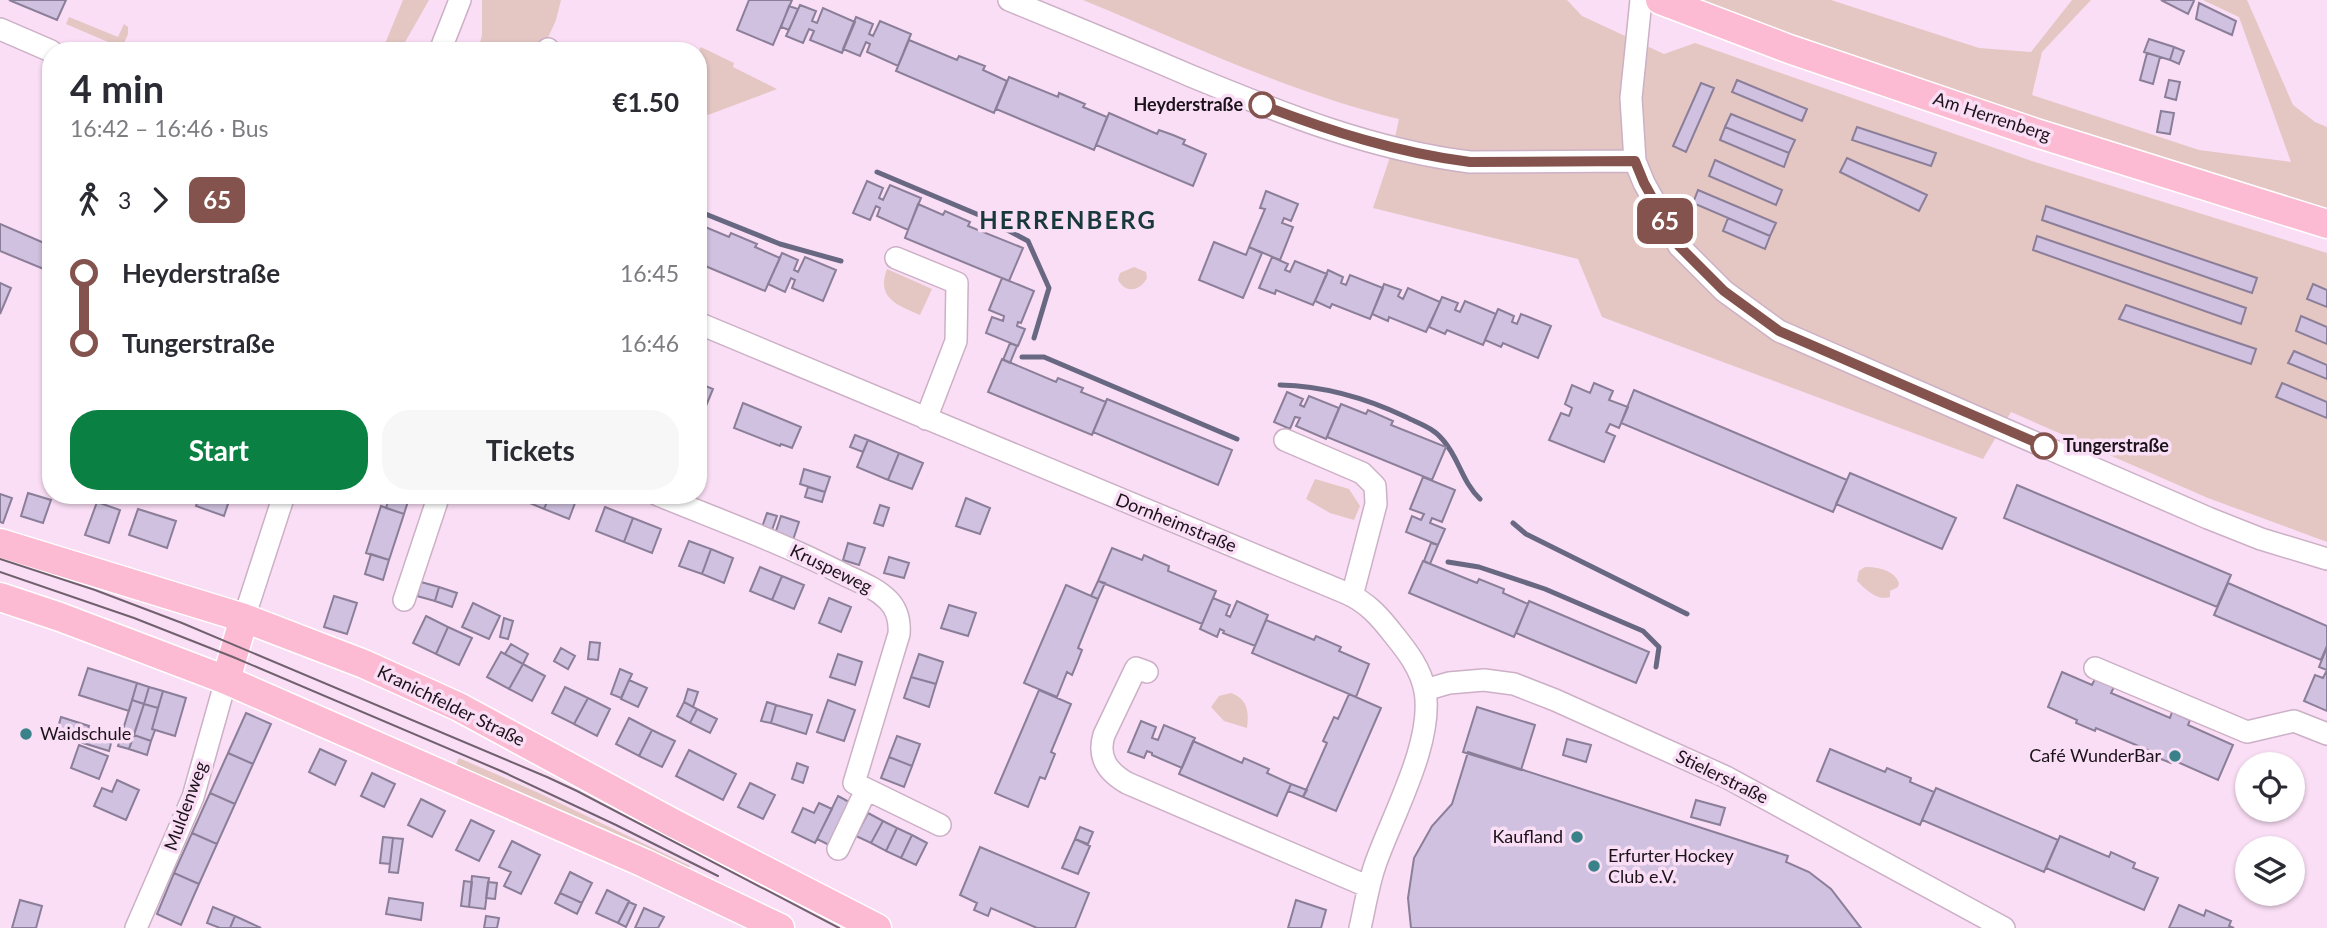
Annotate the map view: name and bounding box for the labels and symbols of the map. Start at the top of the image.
street label: Am Herrenberg [1931,87,2054,145]
marker: Heyderstraße [1249,92,1275,118]
place label: Heyderstraße [1134,93,1243,115]
line badge: 65 [1634,198,1696,244]
district label: HERRENBERG [979,205,1157,234]
marker: Tungerstraße [2031,433,2057,459]
place label: Tungerstraße [2063,434,2169,456]
street label: Dornheimstraße [1113,488,1240,556]
street label: Kruspeweg [787,539,876,597]
street label: Kranichfelder Straße [374,660,529,750]
place label: Waidschule [40,722,131,744]
marker: Waidschule [18,726,34,742]
street label: Stielerstraße [1673,744,1772,808]
place label: Café WunderBar [2029,744,2161,766]
marker: Café WunderBar [2167,748,2183,764]
street label: Muldenweg [159,758,211,853]
place label: Kaufland [1492,825,1563,847]
marker: Kaufland [1569,829,1585,845]
place label: Erfurter Hockey Club e.V. [1608,844,1734,887]
marker: Erfurter Hockey Club e.V. [1586,858,1602,874]

